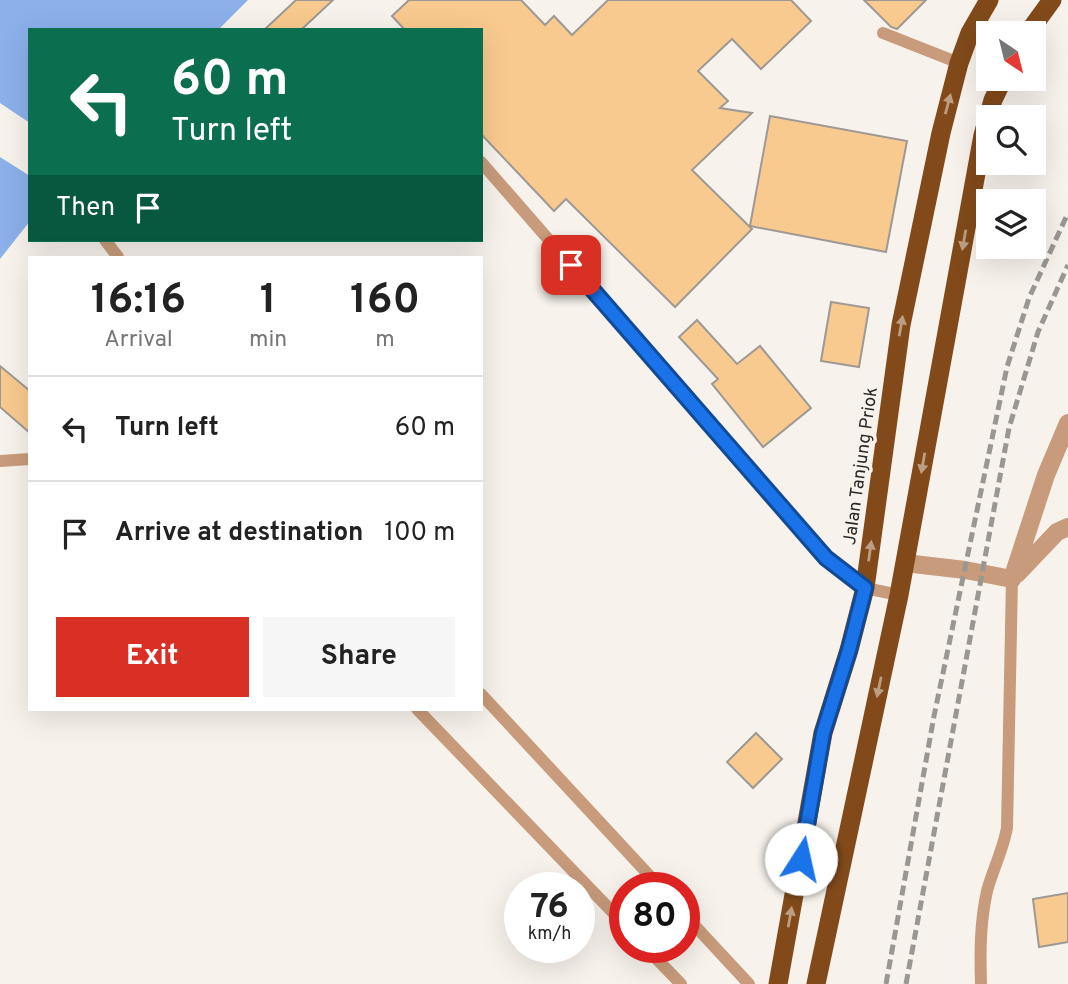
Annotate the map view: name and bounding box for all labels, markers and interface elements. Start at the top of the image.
north arrow [976,21,1046,91]
map controls [976,21,1046,259]
text: 60 m [171,51,289,113]
icon: left [56,56,147,147]
one-way arrow [943,93,954,115]
button: search [976,105,1046,175]
text: Turn left [171,112,292,152]
icon: arrive [129,189,167,227]
button: layers [976,189,1046,259]
text: Then [56,192,115,225]
one-way arrow [958,229,969,251]
pin [541,235,601,295]
icon: arrive [552,246,590,284]
text: 16:16 [91,275,186,328]
text: 1 [260,275,276,328]
text: 160 [350,275,420,328]
one-way arrow [896,315,907,337]
text: Arrival [104,326,173,355]
text: min [249,326,287,355]
text: m [375,326,395,355]
street label: Jalan Tanjung Priok [839,386,884,547]
icon: left [56,410,94,448]
text: Turn left [115,412,219,445]
text: 60 m [395,412,455,445]
one-way arrow [917,452,928,474]
icon: arrive [56,515,94,553]
text: Arrive at destination [115,517,363,550]
text: 100 m [384,517,455,550]
one-way arrow [864,540,875,562]
button: Exit [56,617,249,697]
button: Share [263,617,455,697]
one-way arrow [874,676,885,698]
position arrow [764,822,838,896]
speed limit sign: 80 [609,872,700,963]
text: 76 [530,886,569,930]
one-way arrow [785,906,796,928]
text: km/h [528,923,571,946]

